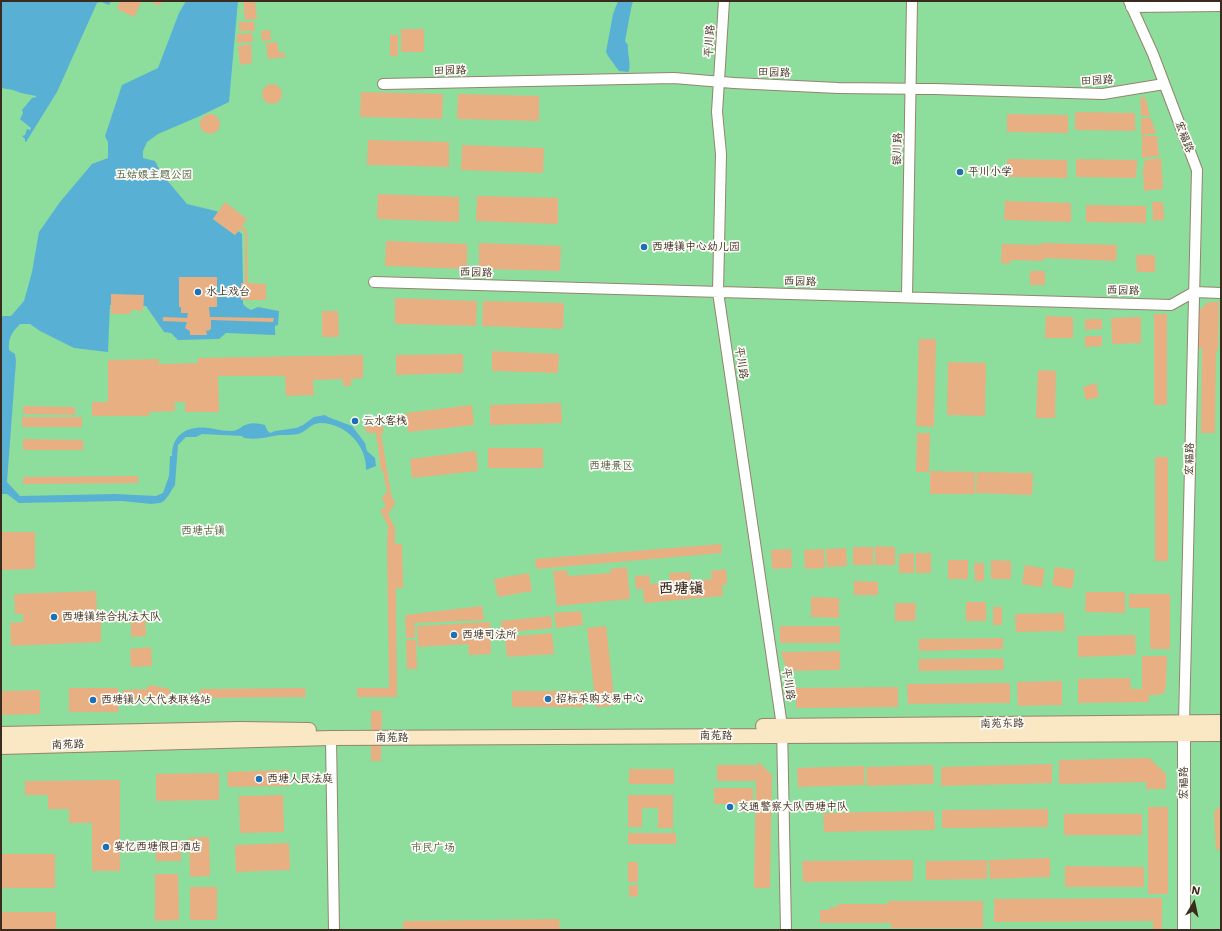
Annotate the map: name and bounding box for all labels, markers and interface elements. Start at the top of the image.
street label: 平川路 [702,24,718,58]
street label: 田园路 [433,64,467,78]
street label: 田园路 [757,66,791,80]
street label: 田园路 [1080,74,1114,88]
street label: 宏福路 [1172,119,1196,155]
street label: 银川路 [891,132,905,166]
place label: 平川小学 [968,165,1012,179]
marker: 平川小学 [955,167,965,177]
park label: 五姑娘主题公园 [116,168,192,182]
place label: 西塘镇中心幼儿园 [652,240,740,254]
marker: 西塘镇中心幼儿园 [639,242,649,252]
street label: 西园路 [459,266,493,280]
street label: 西园路 [783,275,817,289]
street label: 西园路 [1106,284,1140,298]
place label: 水上戏台 [206,285,250,299]
marker: 水上戏台 [193,287,203,297]
street label: 平川路 [732,346,750,380]
place label: 云水客栈 [363,414,407,428]
marker: 云水客栈 [350,416,360,426]
street label: 宏福路 [1183,442,1197,476]
park label: 西塘景区 [589,459,633,473]
park label: 西塘古镇 [181,524,225,538]
district label: 西塘镇 [659,580,703,598]
place label: 西塘镇综合执法大队 [62,610,161,624]
marker: 西塘镇综合执法大队 [49,612,59,622]
place label: 西塘司法所 [462,628,517,642]
marker: 西塘司法所 [449,630,459,640]
street label: 平川路 [779,667,797,701]
place label: 招标采购交易中心 [556,692,644,706]
place label: 西塘镇人大代表联络站 [101,693,211,707]
marker: 招标采购交易中心 [543,694,553,704]
marker: 西塘镇人大代表联络站 [88,695,98,705]
street label: 南苑东路 [980,717,1024,731]
street label: 南苑路 [700,729,732,743]
street label: 南苑路 [376,731,408,745]
street label: 南苑路 [51,738,85,752]
street label: 宏福路 [1177,767,1191,799]
place label: 西塘人民法庭 [267,772,333,786]
marker: 西塘人民法庭 [254,774,264,784]
place label: 交通警察大队西塘中队 [738,800,848,814]
marker: 交通警察大队西塘中队 [725,802,735,812]
place label: 宴忆西塘假日酒店 [114,840,202,854]
park label: 市民广场 [411,841,455,855]
marker: 宴忆西塘假日酒店 [101,842,111,852]
north arrow [1174,883,1214,923]
text: N [1190,883,1201,899]

